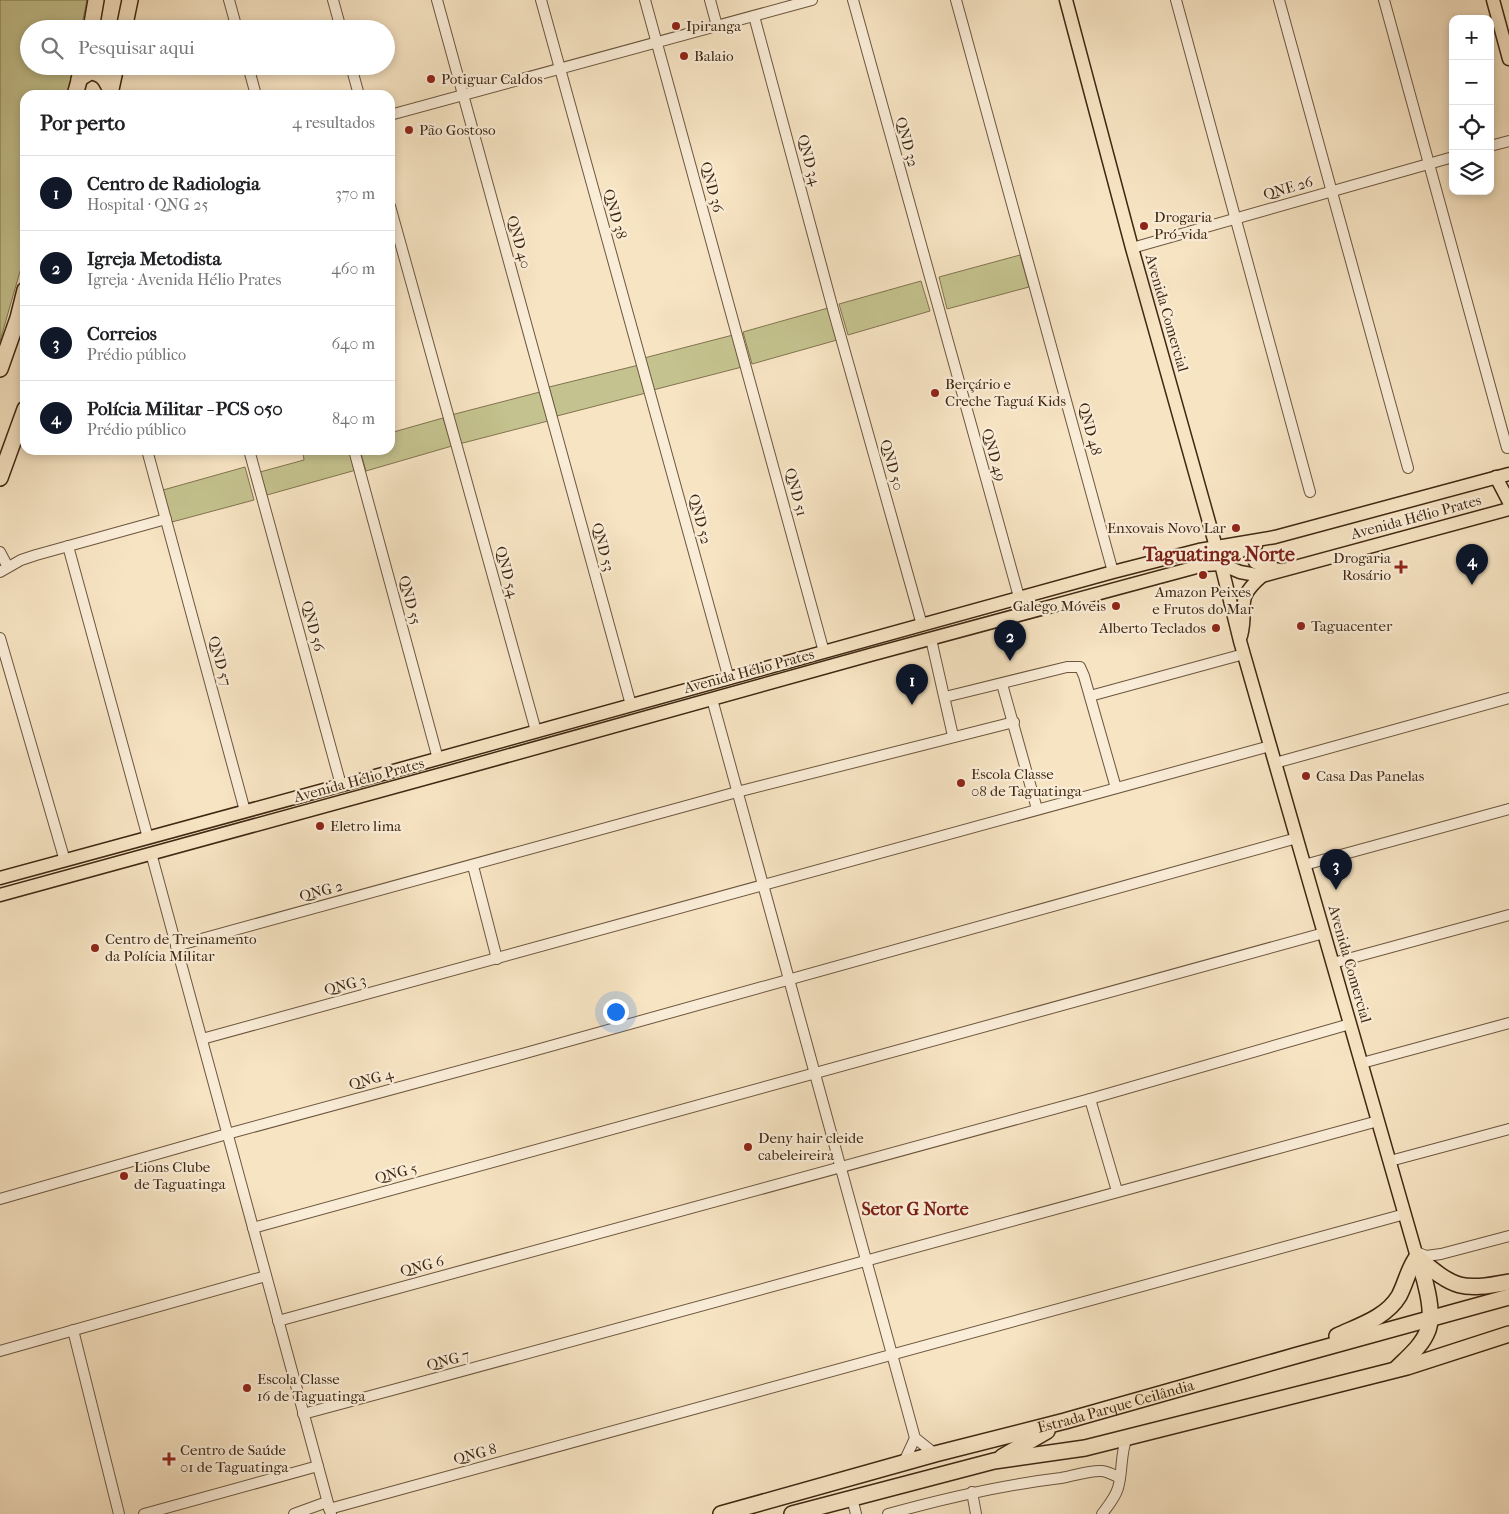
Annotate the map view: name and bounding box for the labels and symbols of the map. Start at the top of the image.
place label: Ipiranga [686,17,742,35]
marker: Ipiranga [670,20,682,32]
place label: Balaio [694,47,734,65]
marker: Balaio [678,50,690,62]
place label: Potiguar Caldos [441,70,543,88]
marker: Potiguar Caldos [425,73,437,85]
street label: QND 32 [892,115,922,169]
place label: Pão Gostoso [419,121,496,139]
marker: Pão Gostoso [403,124,415,136]
street label: QND 34 [794,132,825,189]
street label: QND 36 [697,160,728,215]
street label: QNE 26 [1261,172,1316,204]
street label: QND 38 [599,187,631,241]
place label: Drogaria Pró-vida [1154,208,1213,243]
street label: QND 40 [503,213,535,271]
marker: Drogaria Pró-vida [1138,220,1150,232]
street label: Avenida Comercial [1141,251,1192,374]
place label: Berçário e Creche Taguá Kids [945,375,1066,410]
marker: Berçário e Creche Taguá Kids [929,387,941,399]
street label: QND 48 [1074,401,1106,457]
street label: QND 49 [978,427,1010,484]
street label: QND 50 [876,437,908,493]
street label: QND 51 [781,466,811,518]
street label: Avenida Hélio Prates [1348,491,1484,543]
street label: QND 52 [685,492,715,547]
place label: Enxovais Novo Lar [1107,519,1227,537]
street label: QND 53 [588,520,618,574]
marker: Enxovais Novo Lar [1230,522,1242,534]
district label: Taguatinga Norte [1142,543,1295,566]
street label: QND 54 [491,544,523,601]
pin: 4 [1456,544,1488,585]
place label: Drogaria Rosário [1333,549,1392,584]
marker: Drogaria Rosário [1395,561,1407,573]
marker: Amazon Peixes e Frutos do Mar [1197,569,1209,581]
street label: QND 55 [395,573,425,627]
place label: Amazon Peixes e Frutos do Mar [1152,583,1254,618]
place label: Galego Móveis [1013,597,1106,615]
street label: QND 56 [298,599,329,654]
marker: Galego Móveis [1110,600,1122,612]
place label: Taguacenter [1311,617,1393,635]
place label: Alberto Teclados [1098,619,1206,637]
pin: 2 [994,620,1026,661]
marker: Taguacenter [1295,620,1307,632]
marker: Alberto Teclados [1210,622,1222,634]
street label: QND 57 [205,634,235,688]
street label: Avenida Hélio Prates [681,645,817,697]
pin: 1 [896,664,928,705]
street label: Avenida Hélio Prates [291,754,427,806]
place label: Escola Classe 08 de Taguatinga [971,765,1083,800]
place label: Casa Das Panelas [1316,767,1425,785]
marker: Casa Das Panelas [1300,770,1312,782]
marker: Escola Classe 08 de Taguatinga [955,777,967,789]
place label: Eletro lima [330,817,402,835]
marker: Eletro lima [314,820,326,832]
pin: 3 [1320,849,1352,890]
street label: QNG 2 [297,877,345,905]
street label: Avenida Comercial [1324,902,1375,1025]
place label: Centro de Treinamento da Polícia Militar [105,930,257,965]
marker: Centro de Treinamento da Polícia Militar [89,942,101,954]
street label: QNG 3 [322,971,368,999]
your location [603,999,629,1025]
street label: QNG 4 [347,1064,396,1094]
place label: Deny hair cleide cabeleireira [758,1129,864,1164]
marker: Deny hair cleide cabeleireira [742,1141,754,1153]
place label: Lions Clube de Taguatinga [134,1158,227,1193]
street label: QNG 5 [373,1159,419,1187]
marker: Lions Clube de Taguatinga [118,1170,130,1182]
district label: Setor G Norte [861,1199,969,1220]
street label: QNG 6 [398,1251,447,1280]
street label: QNG 7 [425,1346,471,1374]
place label: Escola Classe 16 de Taguatinga [257,1370,366,1405]
street label: Estrada Parque Ceilândia [1035,1376,1197,1437]
marker: Escola Classe 16 de Taguatinga [241,1382,253,1394]
street label: QNG 8 [451,1440,499,1468]
place label: Centro de Saúde 01 de Taguatinga [180,1441,290,1476]
marker: Centro de Saúde 01 de Taguatinga [162,1452,176,1466]

